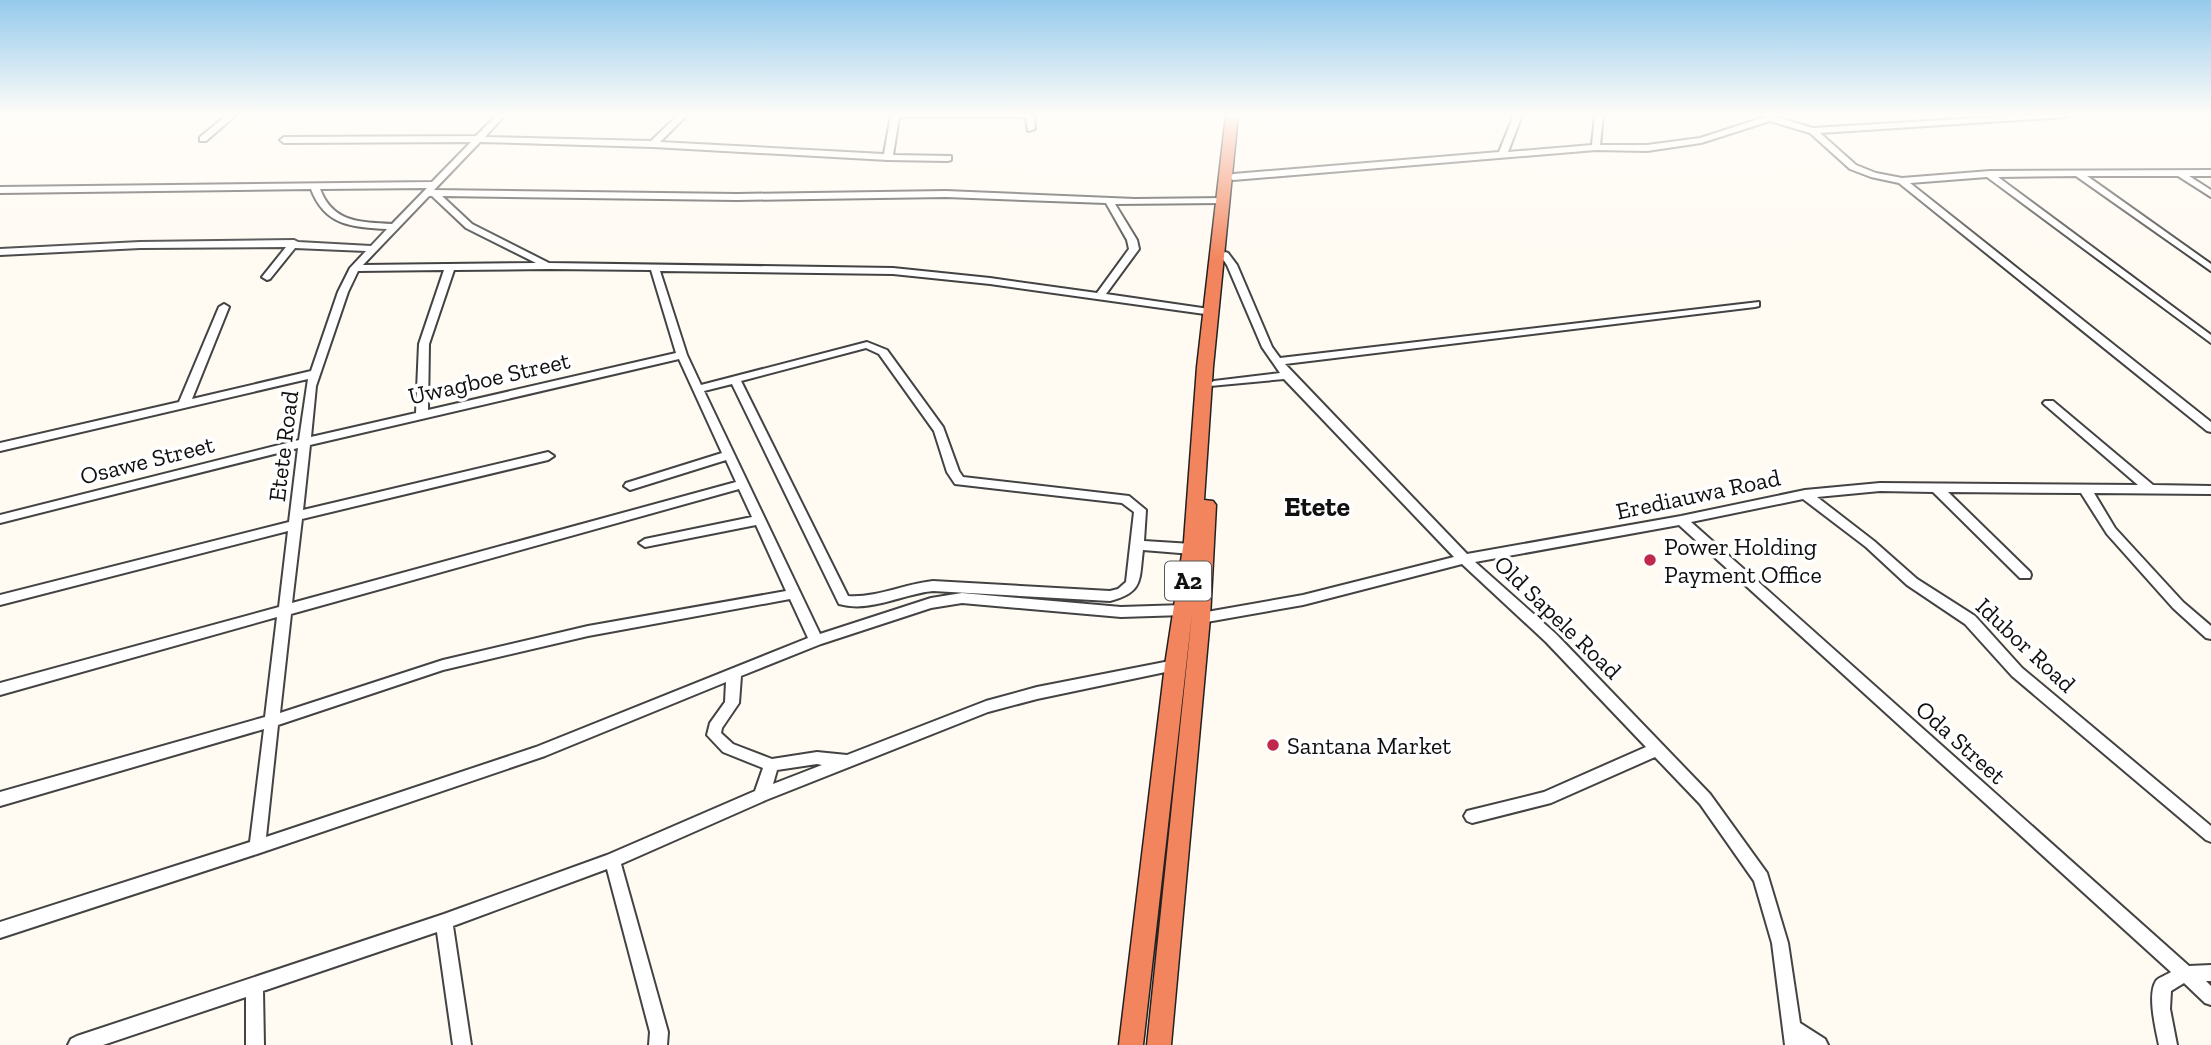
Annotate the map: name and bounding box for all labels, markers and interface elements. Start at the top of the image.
street label: Uwagboe Street [405,345,573,411]
street label: Etete Road [262,389,304,503]
street label: Osawe Street [77,429,217,491]
street label: Erediauwa Road [1613,462,1783,526]
district label: Etete [1284,490,1350,523]
place label: Power Holding Payment Office [1664,532,1822,589]
street label: Old Sapele Road [1488,549,1628,685]
marker: Power Holding Payment Office [1642,552,1658,568]
road number: A2 [1165,562,1211,600]
street label: Idubor Road [1970,592,2082,698]
street label: Oda Street [1910,694,2012,790]
place label: Santana Market [1287,731,1451,760]
marker: Santana Market [1265,737,1281,753]

